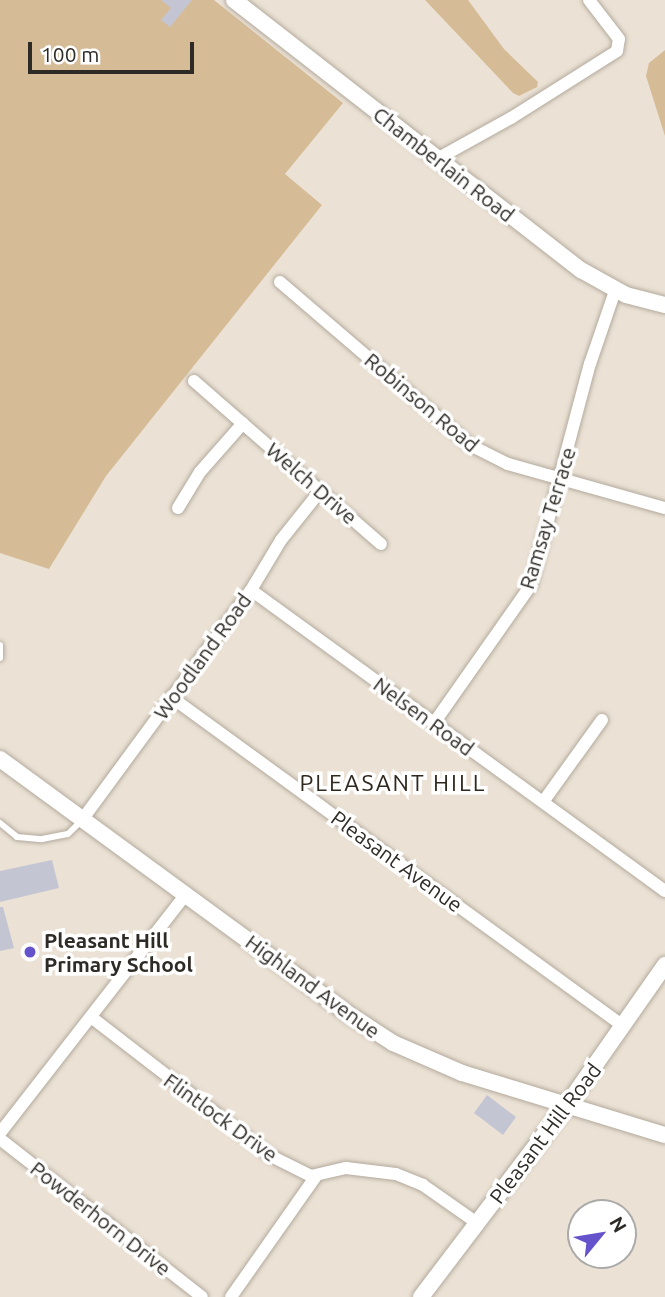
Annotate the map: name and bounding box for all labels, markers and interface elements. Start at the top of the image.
scale bar [32,28,198,72]
text: 100 m [41,42,99,66]
street label: Chamberlain Road [368,101,520,227]
street label: Robinson Road [360,347,484,457]
street label: Welch Drive [261,437,363,529]
street label: Ramsay Terrace [513,444,581,592]
street label: Woodland Road [148,588,256,724]
street label: Nelsen Road [369,671,479,761]
district label: PLEASANT HILL [301,769,485,797]
street label: Pleasant Avenue [326,805,468,917]
place label: Pleasant Hill Primary School [44,927,193,977]
street label: Highland Avenue [241,929,385,1043]
marker: Pleasant Hill Primary School [22,944,38,960]
street label: Pleasant Hill Road [484,1058,606,1208]
street label: Flintlock Drive [159,1067,283,1167]
street label: Powderhorn Drive [26,1155,176,1281]
north arrow [567,1199,637,1269]
text: N [605,1213,632,1236]

